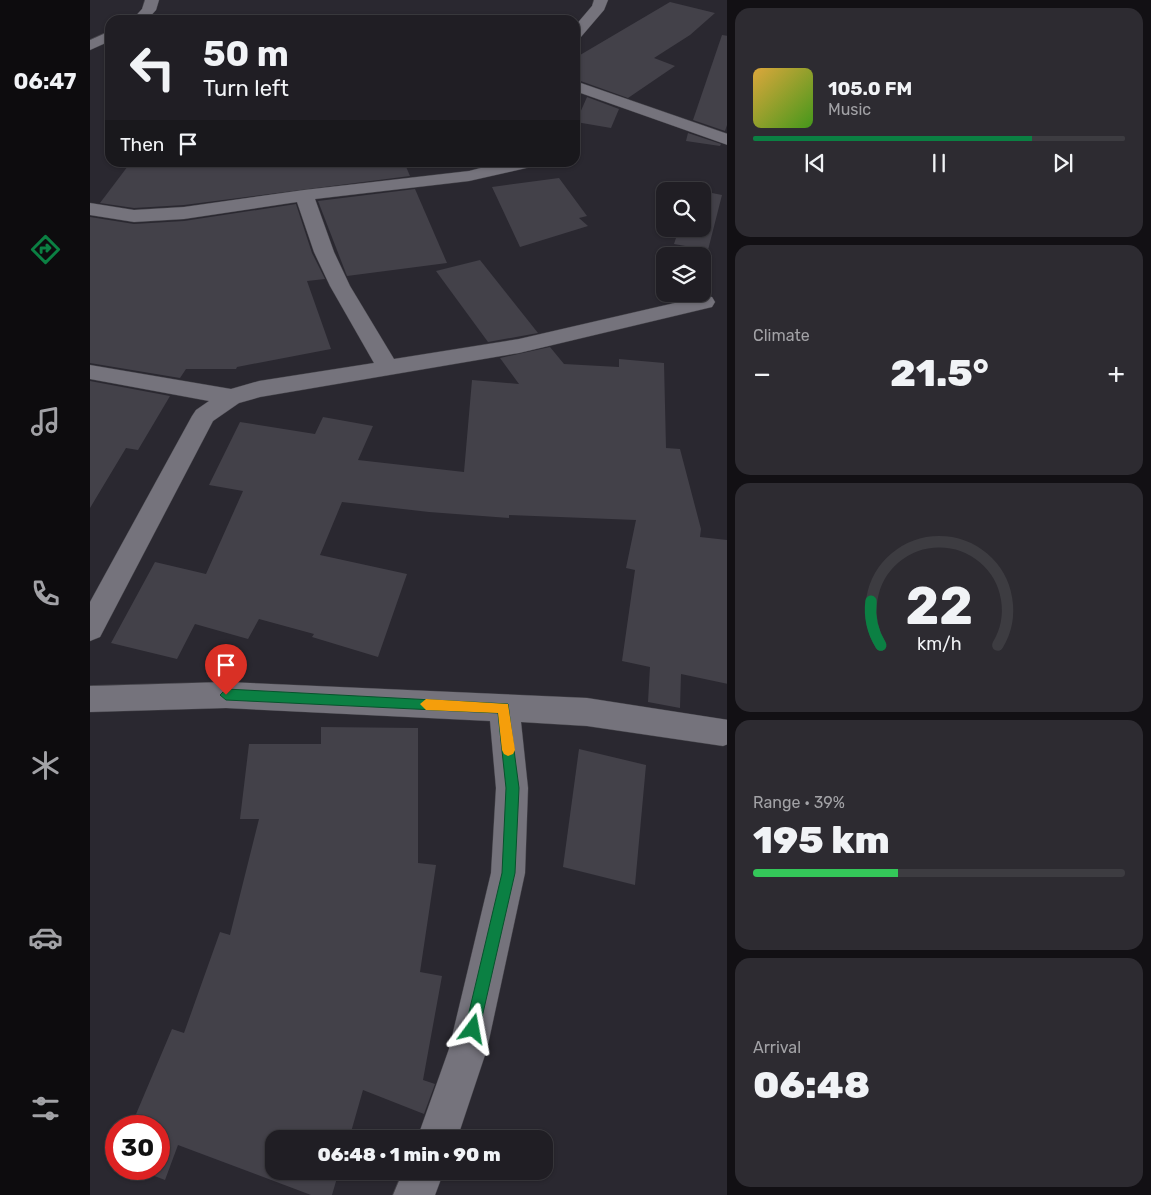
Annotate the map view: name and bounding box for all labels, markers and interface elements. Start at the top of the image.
text: 50 m [203,33,289,75]
icon: left [120,35,185,100]
text: 06:47 [14,68,76,95]
text: Turn left [203,75,289,102]
text: 105.0 FM [828,77,912,100]
text: Music [828,100,871,119]
icon: arrive [174,130,202,158]
text: Then [120,133,164,156]
icon: previous [801,149,829,177]
icon: pause [925,149,953,177]
icon: next [1049,149,1077,177]
map controls [656,182,711,302]
button: search [656,182,711,237]
icon: directions [28,232,63,267]
button: layers [656,247,711,302]
text: Climate [753,326,810,345]
text: 21.5° [890,350,989,396]
text: − [753,357,771,390]
text: + [1108,357,1125,390]
icon: music [28,404,63,439]
text: 22 [905,575,973,637]
icon: phone [28,576,63,611]
text: km/h [917,633,961,654]
pin [205,644,247,695]
icon: arrive [212,651,240,679]
icon: climate [28,748,63,783]
text: Range · 39% [753,793,845,812]
text: 195 km [753,817,890,863]
icon: car [28,920,63,955]
position arrow [446,1002,498,1054]
text: Arrival [753,1038,801,1057]
text: 06:48 [753,1062,870,1108]
icon: filters [28,1091,63,1126]
speed limit sign: 30 [105,1115,170,1180]
text: 06:48 · 1 min · 90 m [317,1143,501,1166]

